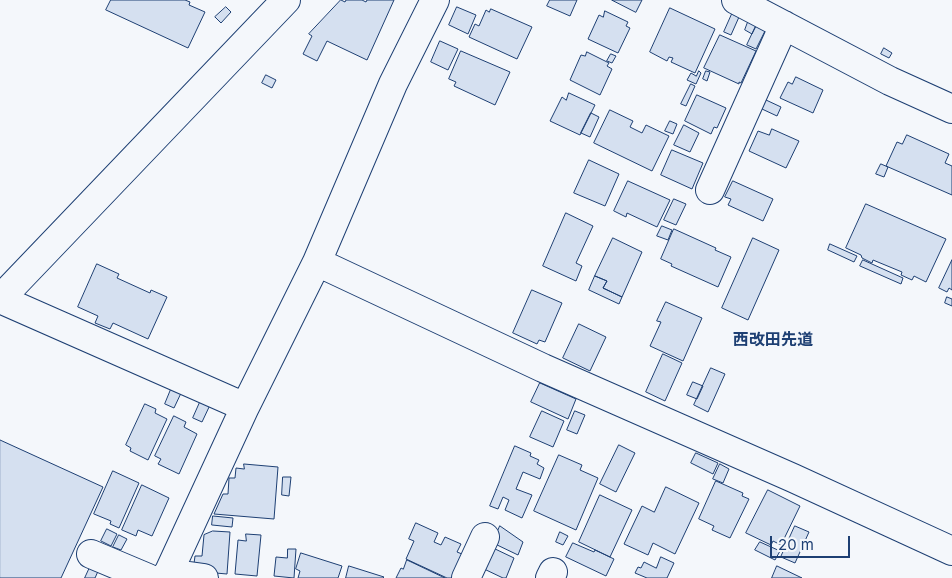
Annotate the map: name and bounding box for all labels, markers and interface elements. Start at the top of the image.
district label: 西改田先道 [733,330,813,350]
scale bar [772,526,852,558]
text: 20 m [778,535,814,554]

